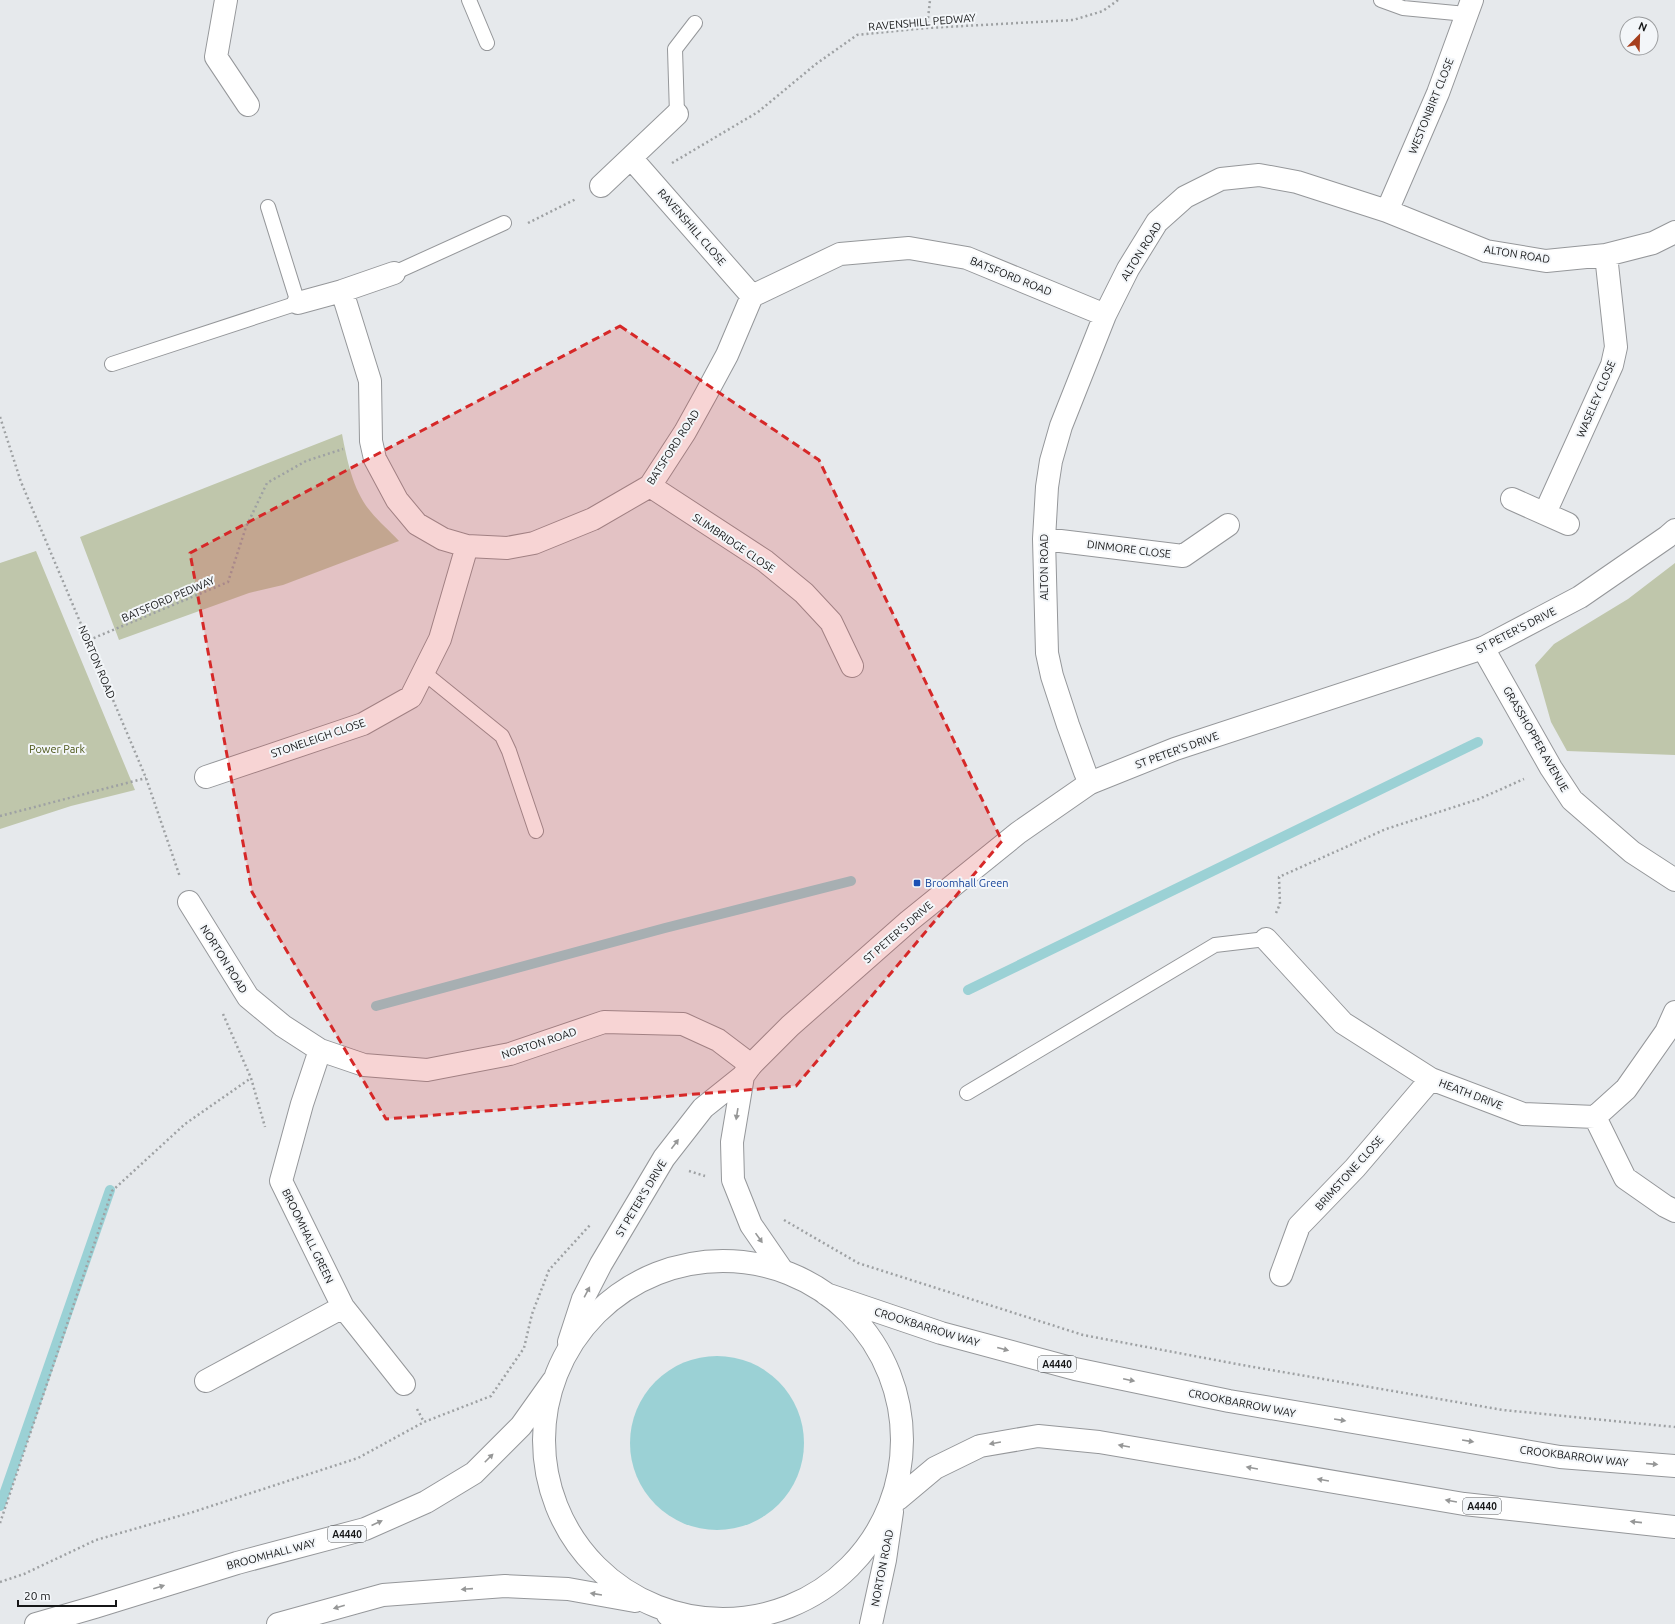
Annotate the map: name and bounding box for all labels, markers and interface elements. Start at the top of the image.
street label: RAVENSHILL PEDWAY [868,11,977,33]
north arrow [1619,16,1659,56]
text: N [1637,20,1649,34]
street label: WESTONBIRT CLOSE [1406,56,1456,156]
street label: RAVENSHILL CLOSE [656,186,728,268]
street label: ALTON ROAD [1118,219,1164,282]
street label: ALTON ROAD [1483,243,1551,265]
street label: BATSFORD ROAD [968,254,1054,298]
street label: WASELEY CLOSE [1574,359,1618,439]
street label: BATSFORD ROAD [644,407,702,487]
street label: SLIMBRIDGE CLOSE [691,511,777,575]
street label: ALTON ROAD [1038,533,1050,600]
street label: DINMORE CLOSE [1086,538,1172,560]
street label: BATSFORD PEDWAY [120,574,217,624]
street label: ST PETER'S DRIVE [1474,605,1558,655]
street label: NORTON ROAD [76,624,118,701]
street label: GRASSHOPPER AVENUE [1501,684,1571,794]
street label: STONELEIGH CLOSE [269,716,367,760]
street label: ST PETER'S DRIVE [1134,729,1220,771]
park label: Power Park [29,743,85,755]
place label: Broomhall Green [925,877,1009,889]
marker: Broomhall Green [912,878,922,888]
street label: ST PETER'S DRIVE [861,899,935,965]
street label: NORTON ROAD [198,923,250,996]
street label: NORTON ROAD [500,1025,578,1061]
street label: HEATH DRIVE [1437,1076,1505,1112]
one-way arrow [733,1108,739,1121]
street label: BRIMSTONE CLOSE [1313,1134,1385,1212]
one-way arrow [670,1139,679,1150]
street label: ST PETER'S DRIVE [613,1157,669,1239]
street label: BROOMHALL GREEN [280,1187,336,1285]
one-way arrow [755,1233,763,1243]
one-way arrow [583,1286,590,1298]
street label: CROOKBARROW WAY [873,1305,982,1349]
one-way arrow [997,1347,1009,1353]
road number: A4440 [1038,1356,1076,1372]
one-way arrow [1123,1378,1136,1384]
street label: CROOKBARROW WAY [1187,1387,1297,1419]
one-way arrow [1333,1417,1346,1423]
one-way arrow [1462,1438,1474,1444]
one-way arrow [989,1440,1001,1446]
one-way arrow [1118,1443,1130,1449]
street label: CROOKBARROW WAY [1519,1443,1630,1469]
one-way arrow [484,1454,494,1463]
one-way arrow [1646,1461,1658,1468]
one-way arrow [1246,1465,1258,1471]
one-way arrow [1317,1477,1329,1483]
one-way arrow [1445,1498,1458,1504]
road number: A4440 [1463,1498,1501,1514]
one-way arrow [1630,1519,1642,1526]
one-way arrow [372,1520,384,1526]
road number: A4440 [328,1526,366,1542]
street label: NORTON ROAD [869,1528,895,1608]
street label: BROOMHALL WAY [225,1536,317,1572]
scale bar [18,1582,116,1608]
one-way arrow [153,1584,165,1590]
one-way arrow [461,1585,473,1592]
text: 20 m [24,1589,51,1602]
one-way arrow [590,1591,602,1597]
one-way arrow [333,1604,345,1610]

